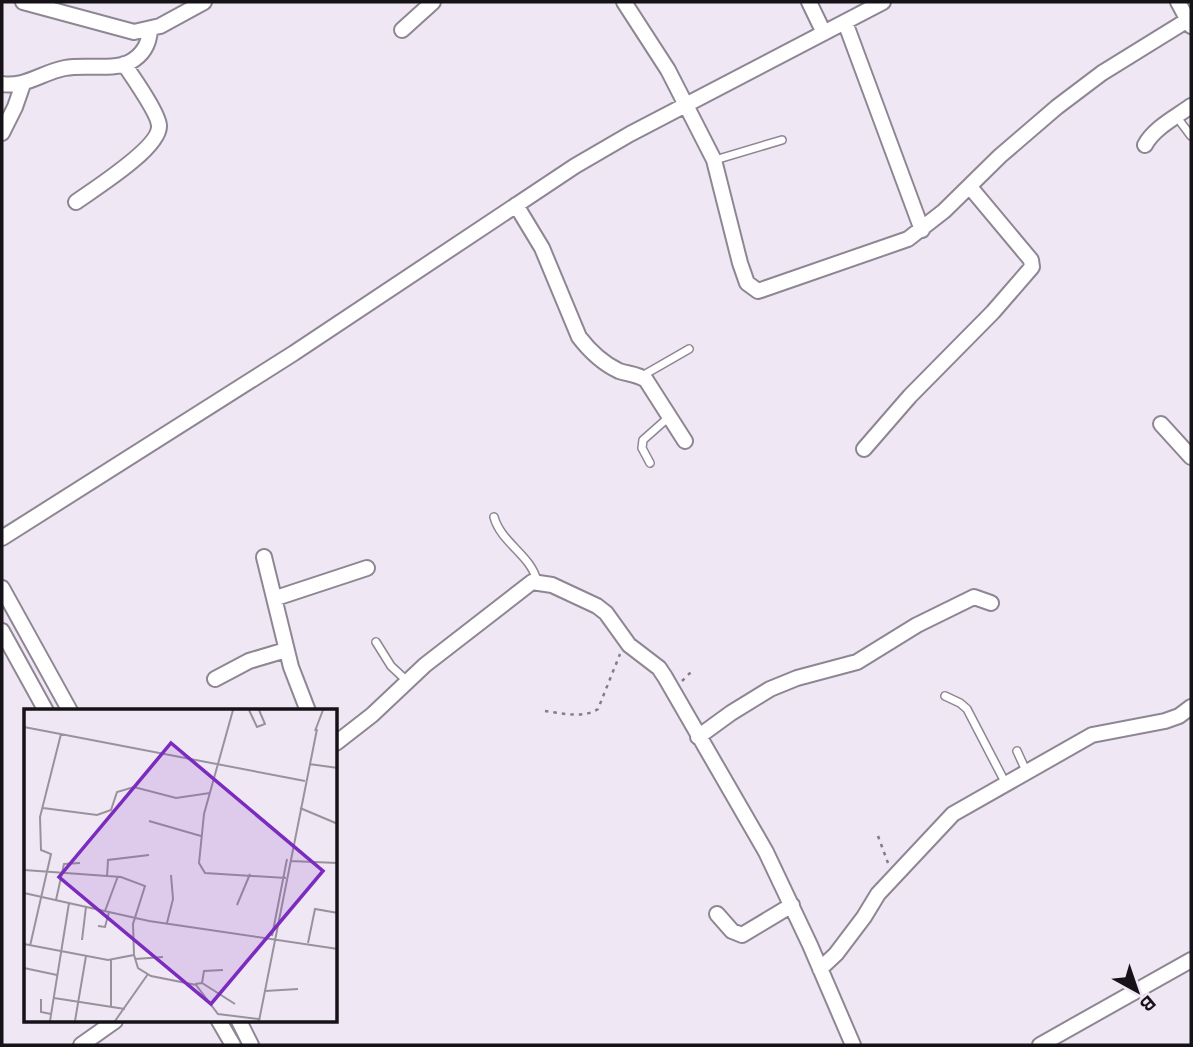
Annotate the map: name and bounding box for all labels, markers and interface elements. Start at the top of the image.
inset map [24,709,338,1023]
north arrow [1102,956,1172,1026]
text: B [1136,991,1160,1016]

